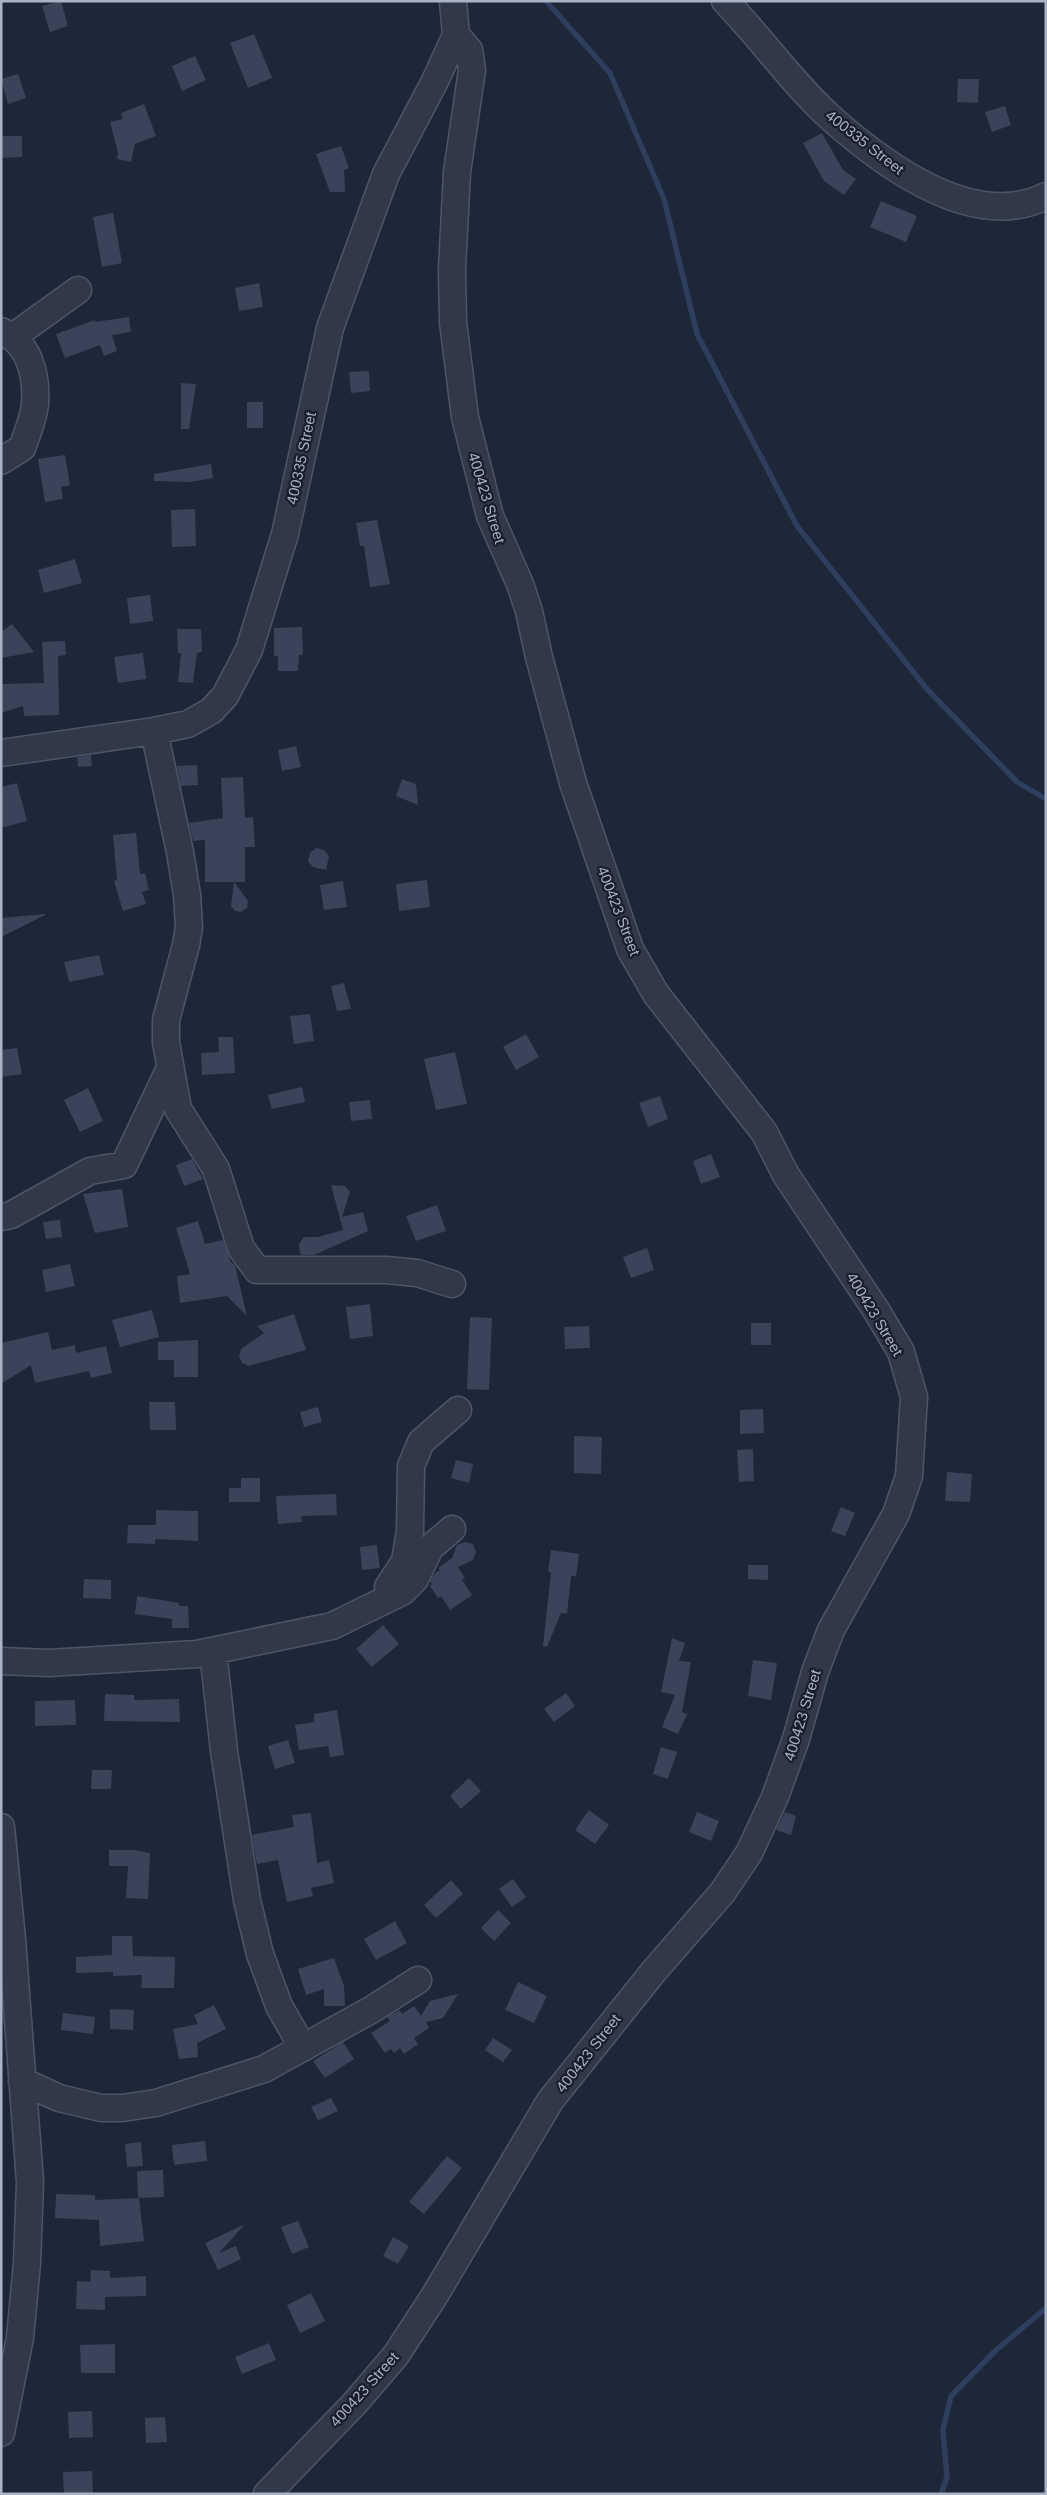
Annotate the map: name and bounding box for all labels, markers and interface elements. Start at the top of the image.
street label: 400335 Street [823,106,908,178]
street label: 400335 Street [283,409,319,506]
street label: 400423 Street [465,450,509,546]
street label: 400423 Street [594,864,644,959]
street label: 400423 Street [843,1269,907,1359]
street label: 400423 Street [780,1667,824,1763]
street label: 400423 Street [552,2010,624,2095]
street label: 400423 Street [326,2348,402,2430]

